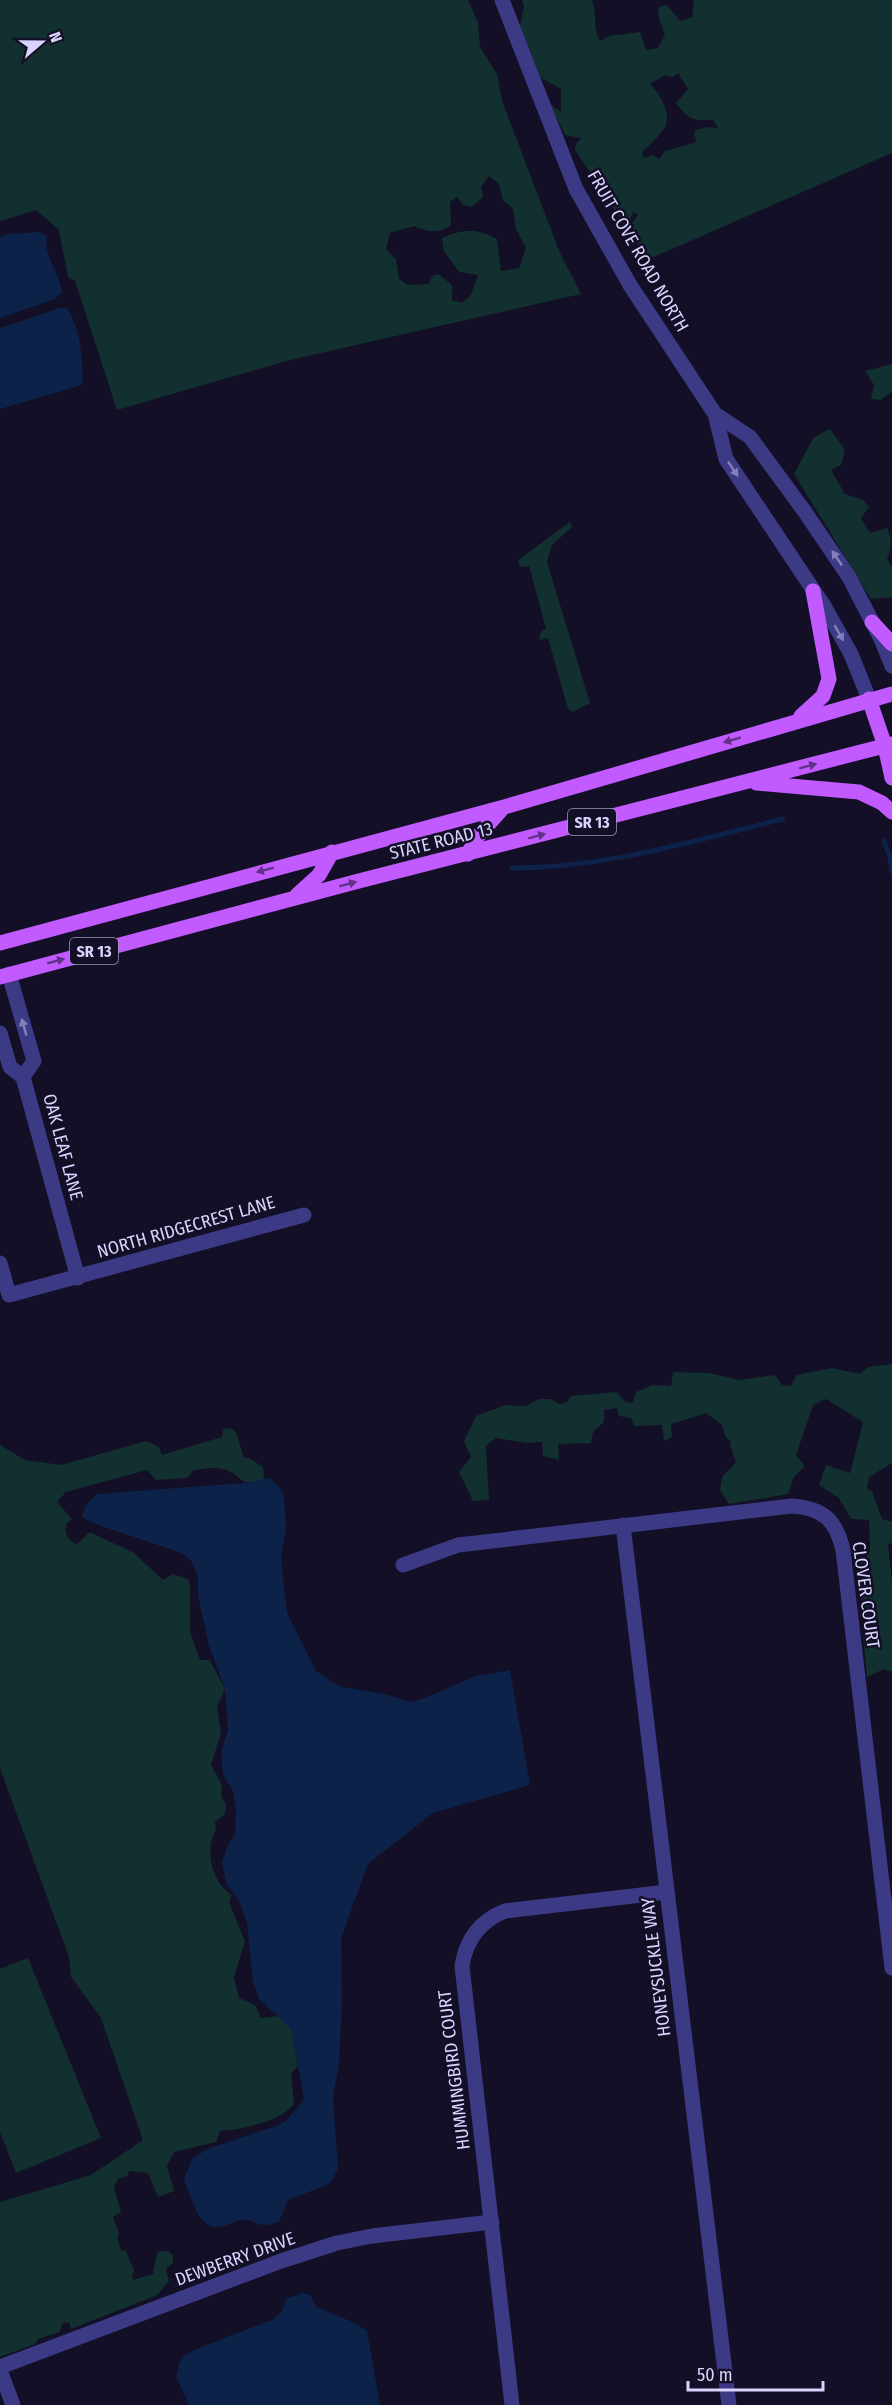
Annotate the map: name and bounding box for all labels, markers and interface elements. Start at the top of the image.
north arrow [12,12,72,72]
text: N [45,29,66,45]
street label: FRUIT COVE ROAD NORTH [583,166,693,336]
one-way arrow [727,461,738,477]
one-way arrow [831,550,842,567]
one-way arrow [834,625,844,642]
one-way arrow [723,736,741,745]
one-way arrow [799,761,817,770]
road number: SR 13 [568,809,616,835]
street label: STATE ROAD 13 [387,818,495,864]
one-way arrow [528,831,547,841]
one-way arrow [256,866,274,876]
one-way arrow [340,879,358,888]
road number: SR 13 [70,938,118,964]
one-way arrow [47,956,66,966]
one-way arrow [19,1017,28,1035]
street label: OAK LEAF LANE [38,1091,88,1203]
street label: NORTH RIDGECREST LANE [95,1191,277,1263]
street label: CLOVER COURT [848,1540,884,1650]
street label: HONEYSUCKLE WAY [637,1896,675,2038]
street label: HUMMINGBIRD COURT [433,1988,475,2151]
street label: DEWBERRY DRIVE [172,2227,298,2291]
scale bar [688,2354,823,2392]
text: 50 m [697,2364,733,2386]

